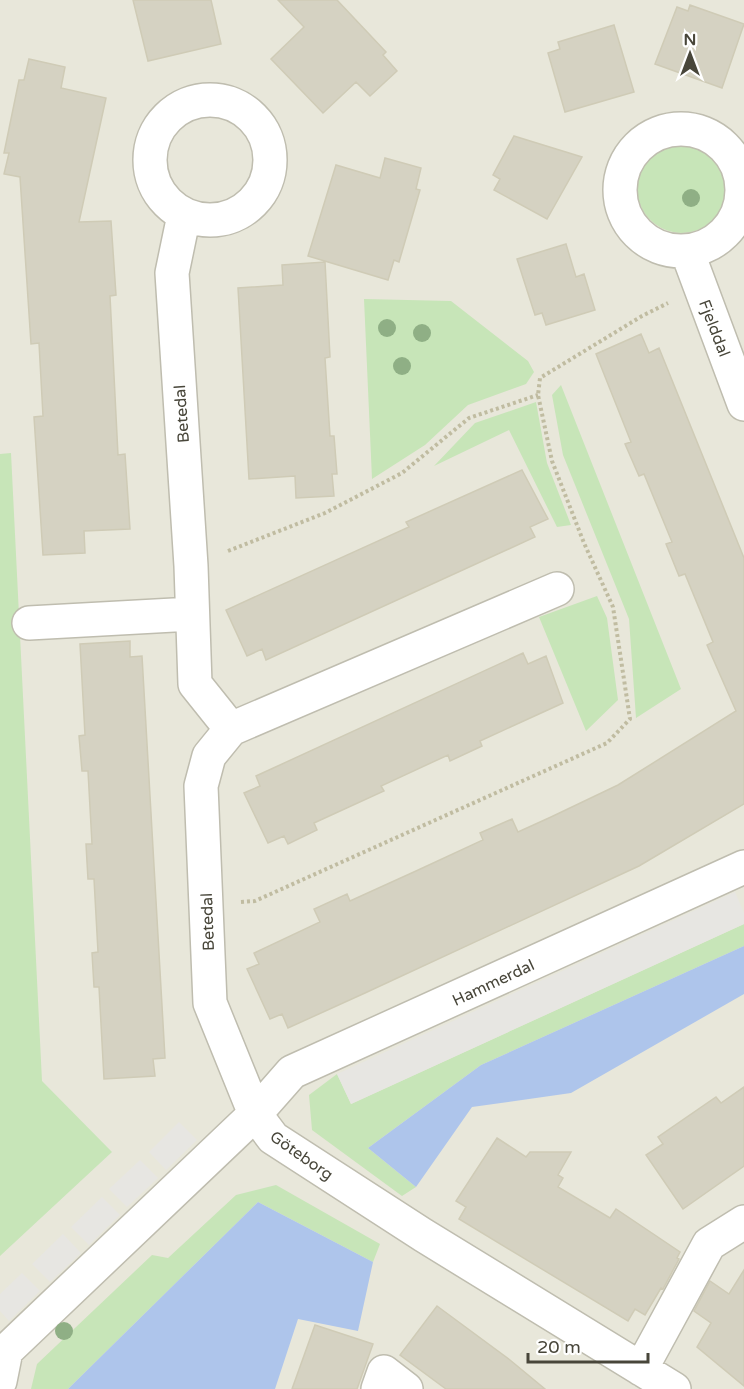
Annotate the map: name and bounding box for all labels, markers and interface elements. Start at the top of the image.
north arrow [660,24,720,84]
text: N [684,30,696,50]
street label: Fjelddal [694,297,734,360]
street label: Betedal [170,384,194,444]
street label: Betedal [197,893,219,951]
street label: Hammerdal [449,955,538,1011]
street label: Göteborg [266,1127,337,1185]
scale bar [528,1326,648,1364]
text: 20 m [537,1336,581,1358]

